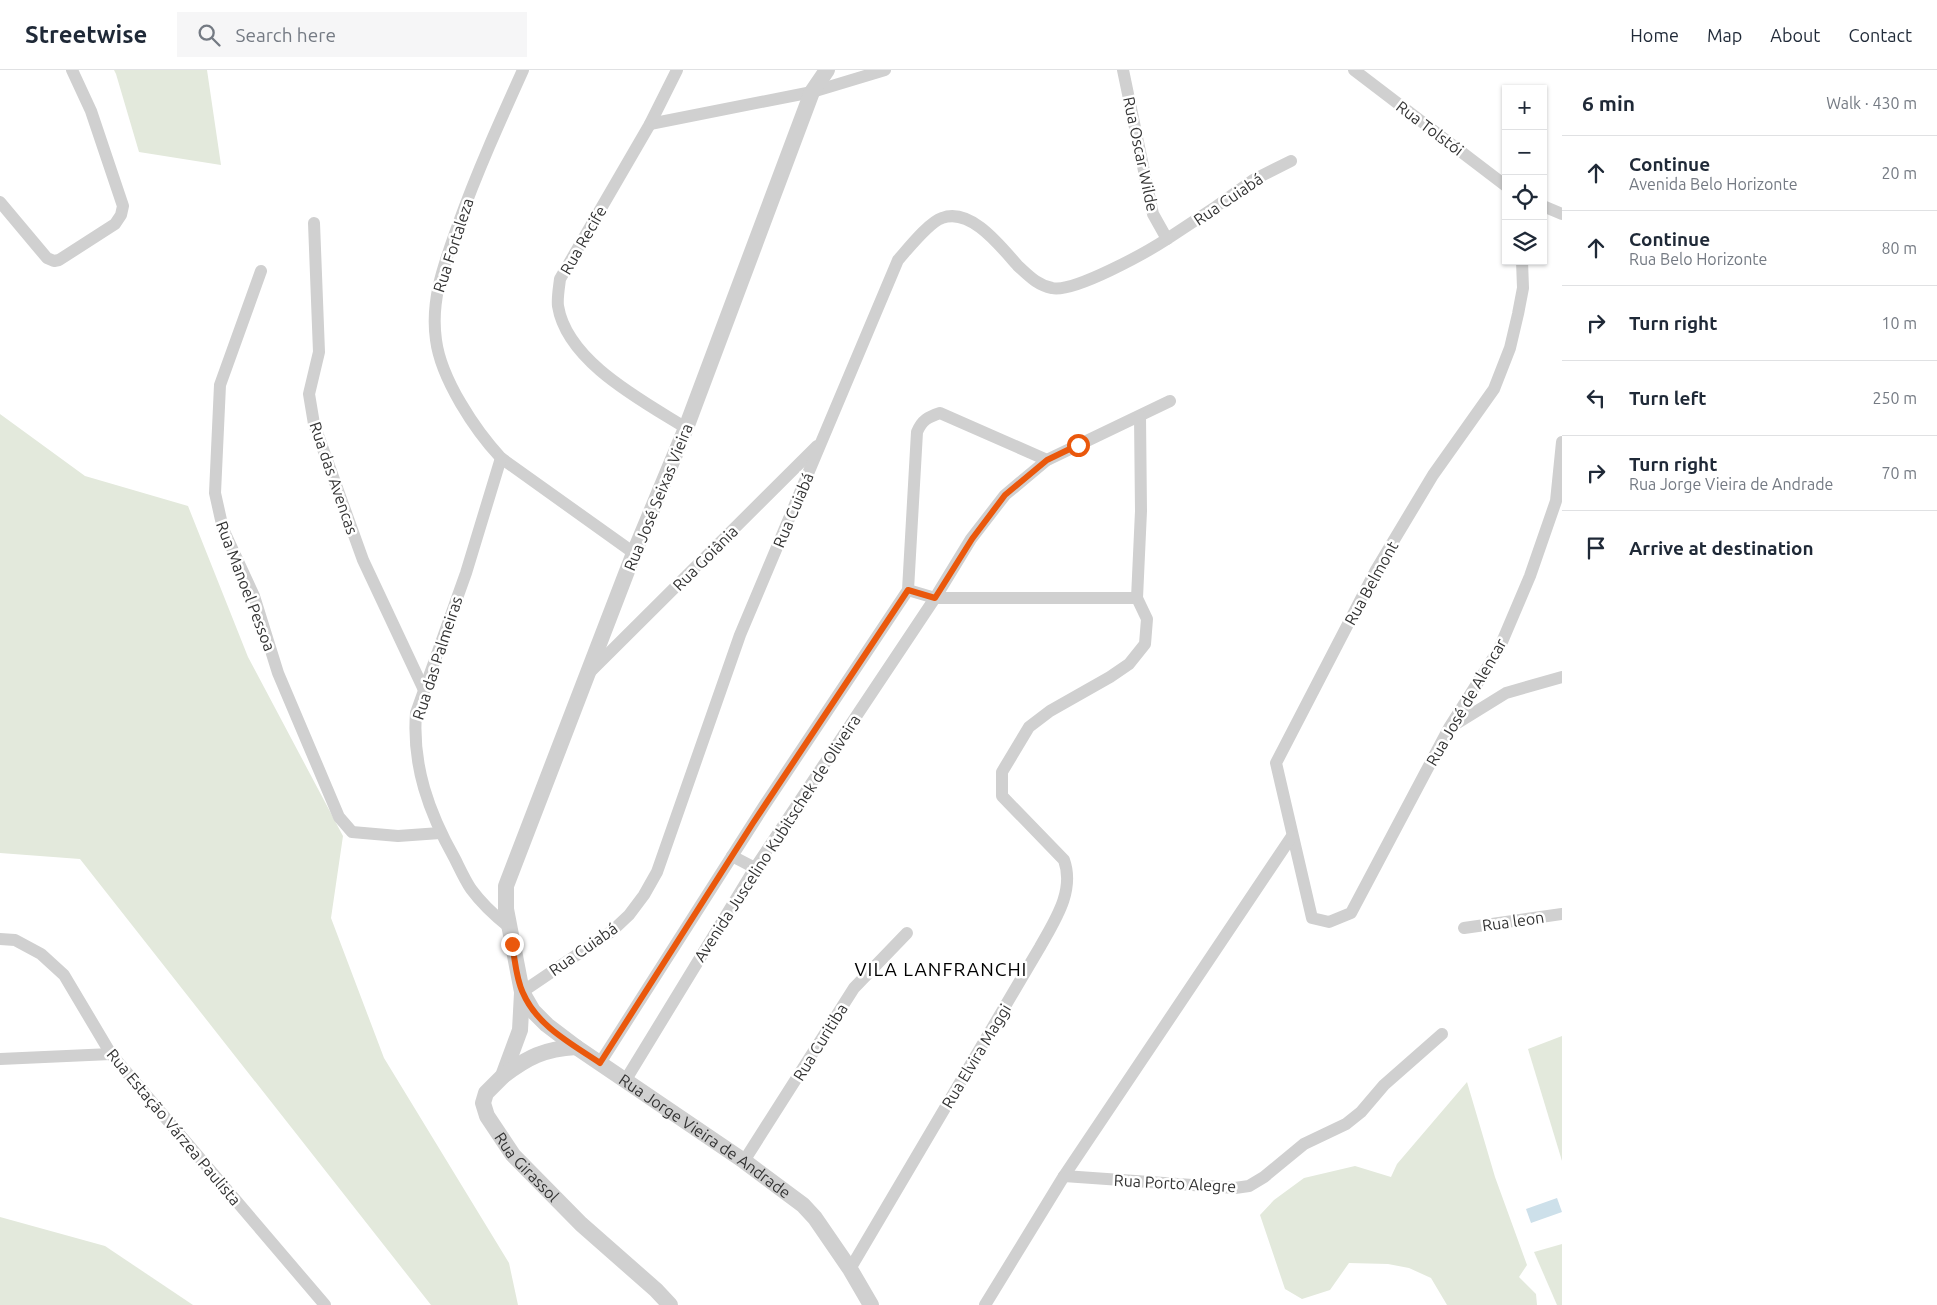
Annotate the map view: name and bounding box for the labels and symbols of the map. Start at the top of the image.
street label: Rua Oscar Wilde [1120,95,1162,213]
street label: Rua Tolstói [1393,97,1467,159]
street label: Rua Cuiabá [1190,169,1266,229]
street label: Rua Fortaleza [429,196,477,294]
street label: Rua Recife [556,203,610,277]
street label: Rua das Avencas [306,419,362,537]
street label: Rua José Seixas Vieira [620,421,696,573]
route start [1067,434,1090,457]
street label: Rua Cuiabá [769,470,817,550]
street label: Rua Manoel Pessoa [213,518,279,654]
street label: Rua Goiânia [669,522,741,594]
street label: Rua Belmont [1341,537,1402,628]
street label: Rua das Palmeiras [409,594,465,722]
street label: Rua José de Alencar [1422,635,1510,769]
street label: Avenida Juscelino Kubitschek de Oliveira [690,711,864,965]
street label: Rua leon [1481,908,1545,934]
street label: Rua Cuiabá [545,919,621,979]
route end [501,933,524,956]
district label: VILA LANFRANCHI [854,958,1028,980]
street label: Rua Curitiba [789,1000,851,1084]
street label: Rua Elvira Maggi [938,1001,1014,1111]
street label: Rua Estação Várzea Paulista [103,1045,245,1209]
street label: Rua Jorge Vieira de Andrade [616,1070,794,1202]
street label: Rua Girassol [491,1129,563,1205]
street label: Rua Porto Alegre [1113,1171,1237,1195]

